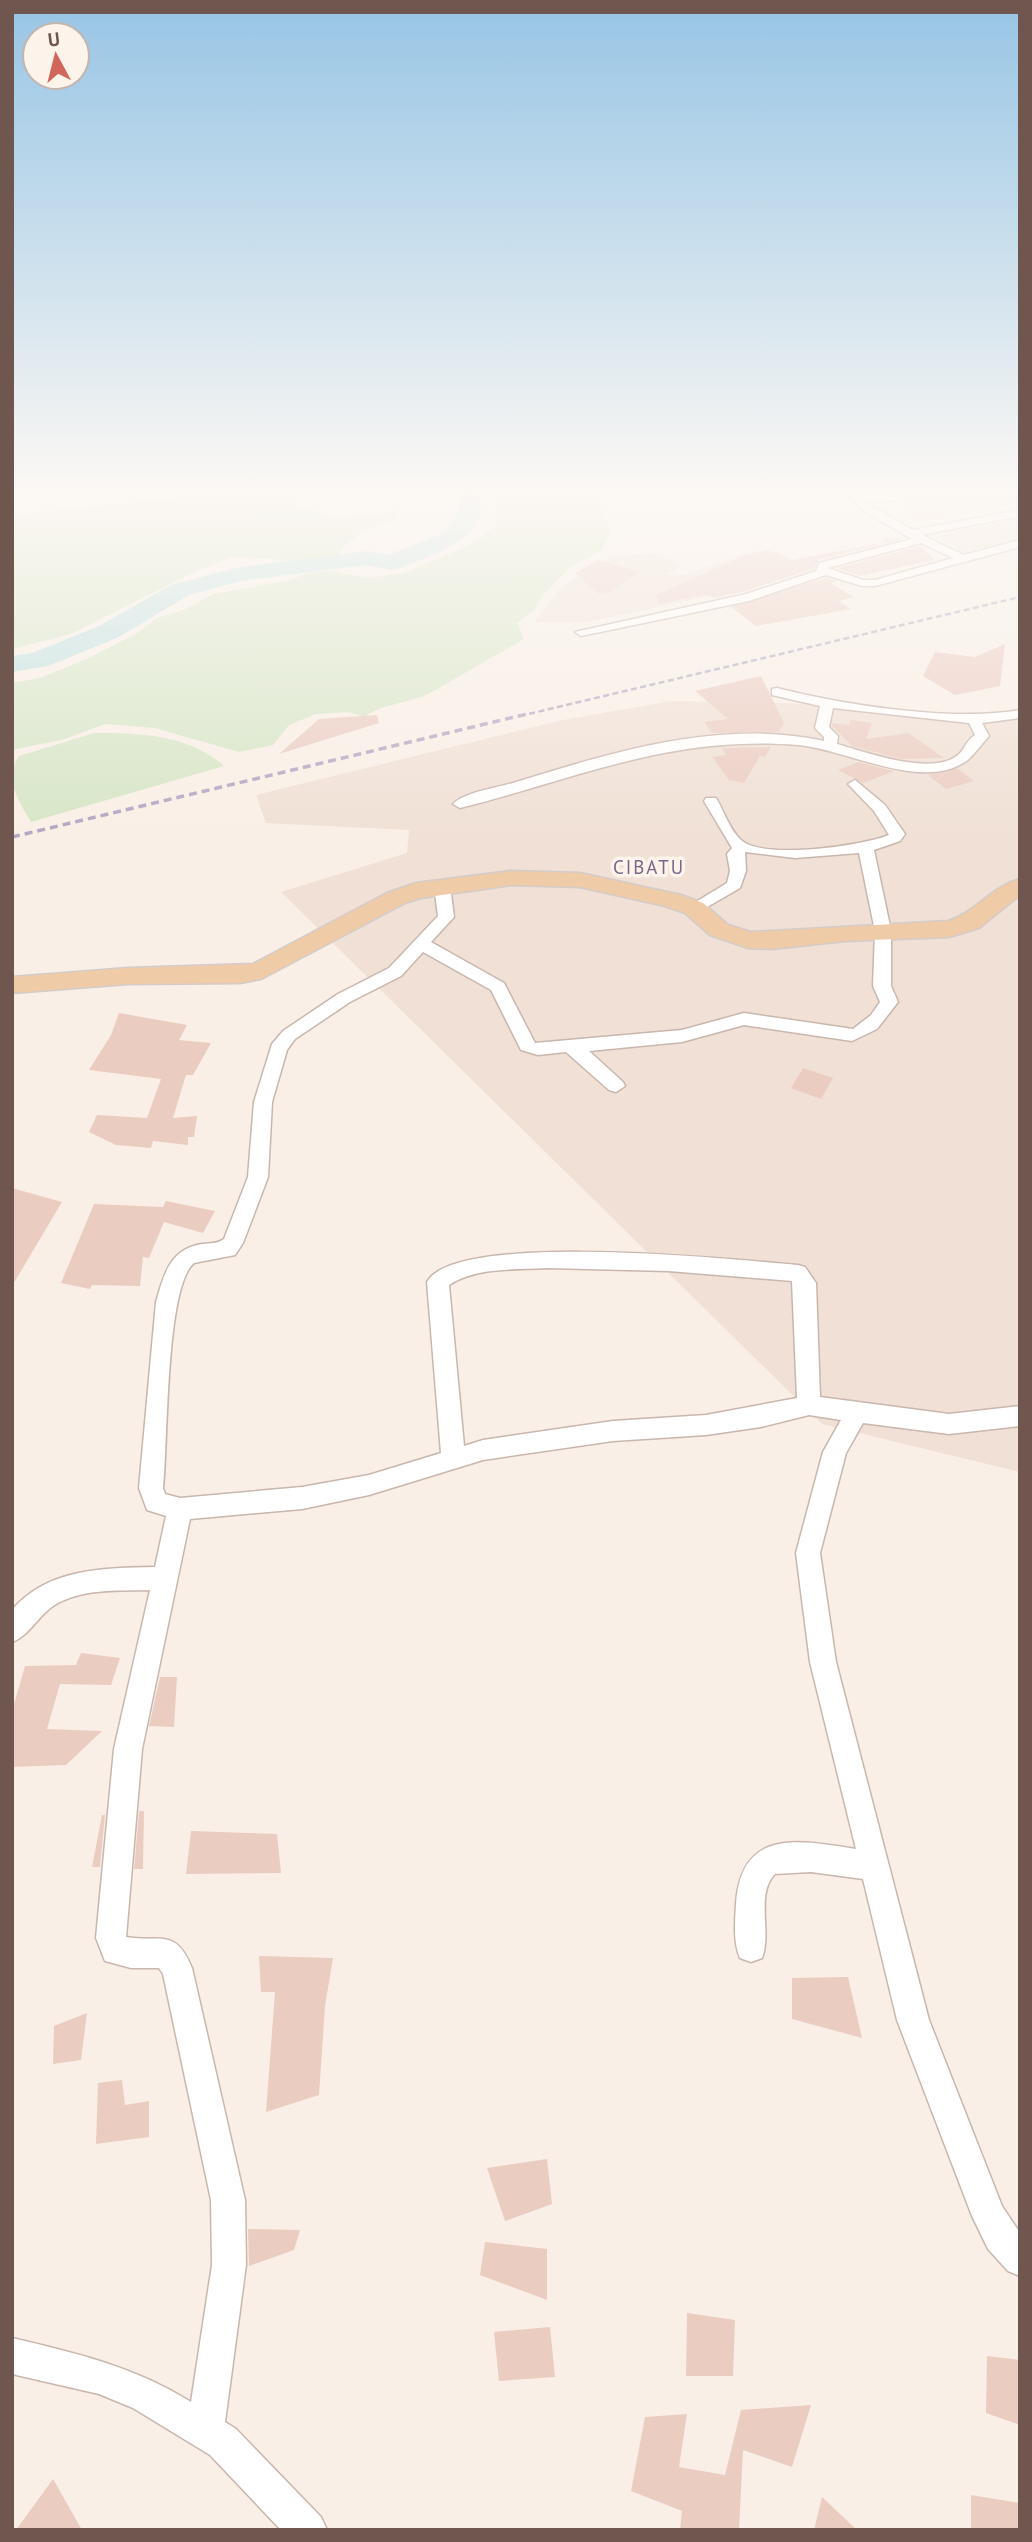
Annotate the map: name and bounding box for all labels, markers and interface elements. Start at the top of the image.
north arrow [21,21,91,91]
text: U [47,26,61,52]
district label: CIBATU [613,855,685,879]

